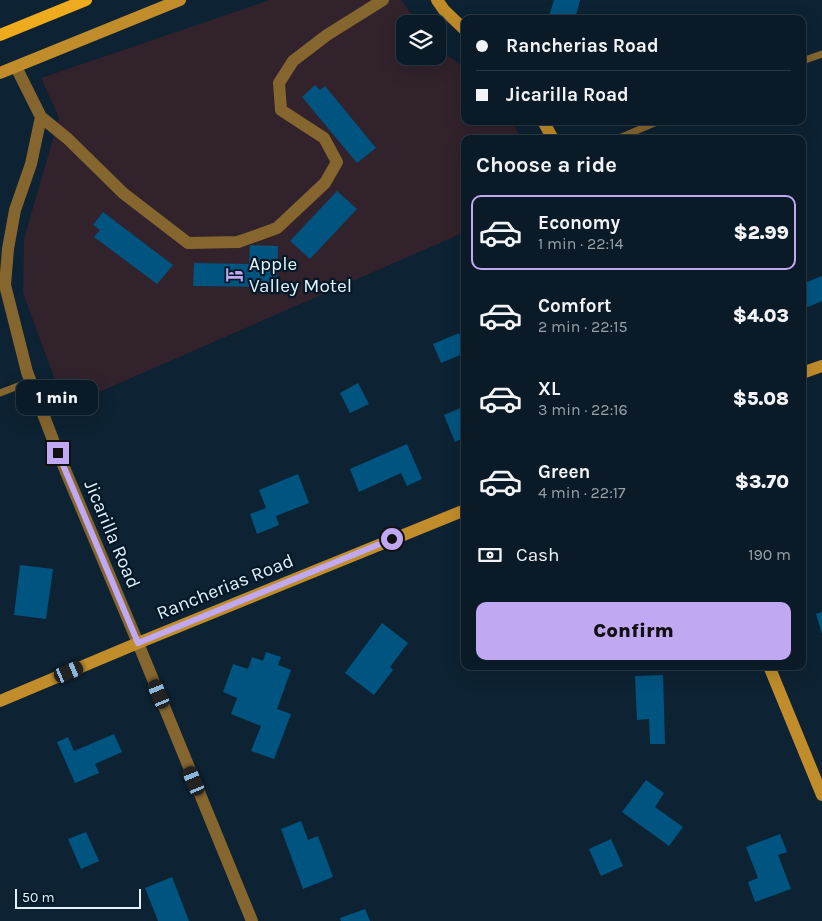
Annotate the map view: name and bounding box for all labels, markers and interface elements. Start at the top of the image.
map controls [396,15,446,65]
button: layers [396,15,446,65]
text: Rancherias Road [506,35,659,57]
text: Jicarilla Road [506,84,629,106]
text: Choose a ride [476,152,617,178]
icon: car [478,210,523,255]
text: Economy [538,212,620,234]
text: $2.99 [734,222,789,244]
text: 1 min · 22:14 [538,234,623,253]
place label: Apple Valley Motel [249,253,352,297]
hotel icon: Apple Valley Motel [225,265,245,285]
icon: car [478,293,523,338]
text: Comfort [538,295,612,317]
text: $4.03 [733,305,789,327]
text: 2 min · 22:15 [538,317,627,336]
icon: car [478,376,523,421]
text: XL [538,378,560,400]
callout: 1 min [17,380,99,416]
text: 1 min [36,388,78,407]
text: $5.08 [733,388,789,410]
text: 3 min · 22:16 [538,400,628,419]
route end [47,442,69,464]
icon: car [478,459,523,504]
text: Green [538,461,590,483]
text: $3.70 [735,471,789,493]
street label: Jicarilla Road [79,477,145,591]
text: 4 min · 22:17 [538,483,626,502]
route start [381,528,403,550]
icon: cash [476,541,504,569]
text: Cash [516,544,560,566]
text: 190 m [748,545,791,564]
street label: Rancherias Road [153,549,297,625]
button: Confirm [476,602,791,660]
car [52,659,85,685]
car [146,677,171,711]
car [181,764,206,798]
scale bar [15,886,141,909]
text: 50 m [22,889,55,906]

